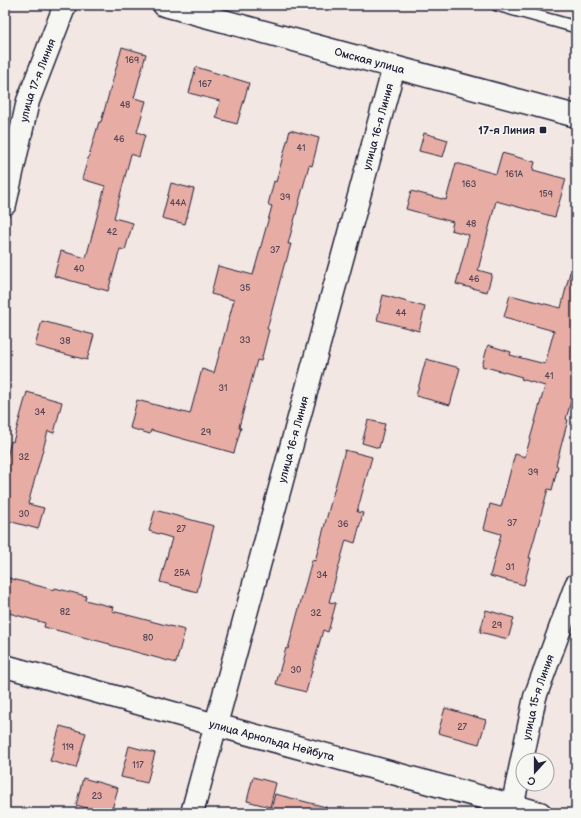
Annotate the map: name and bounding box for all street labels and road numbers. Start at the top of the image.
street label: улица 17-я Линия [17,37,58,123]
street label: Омская улица [333,45,407,77]
street label: улица 16-я Линия [360,82,396,172]
street label: улица 16-я Линия [276,395,312,484]
street label: улица 15-я Линия [520,653,557,741]
street label: улица Арнольда Нейбута [208,717,336,764]

